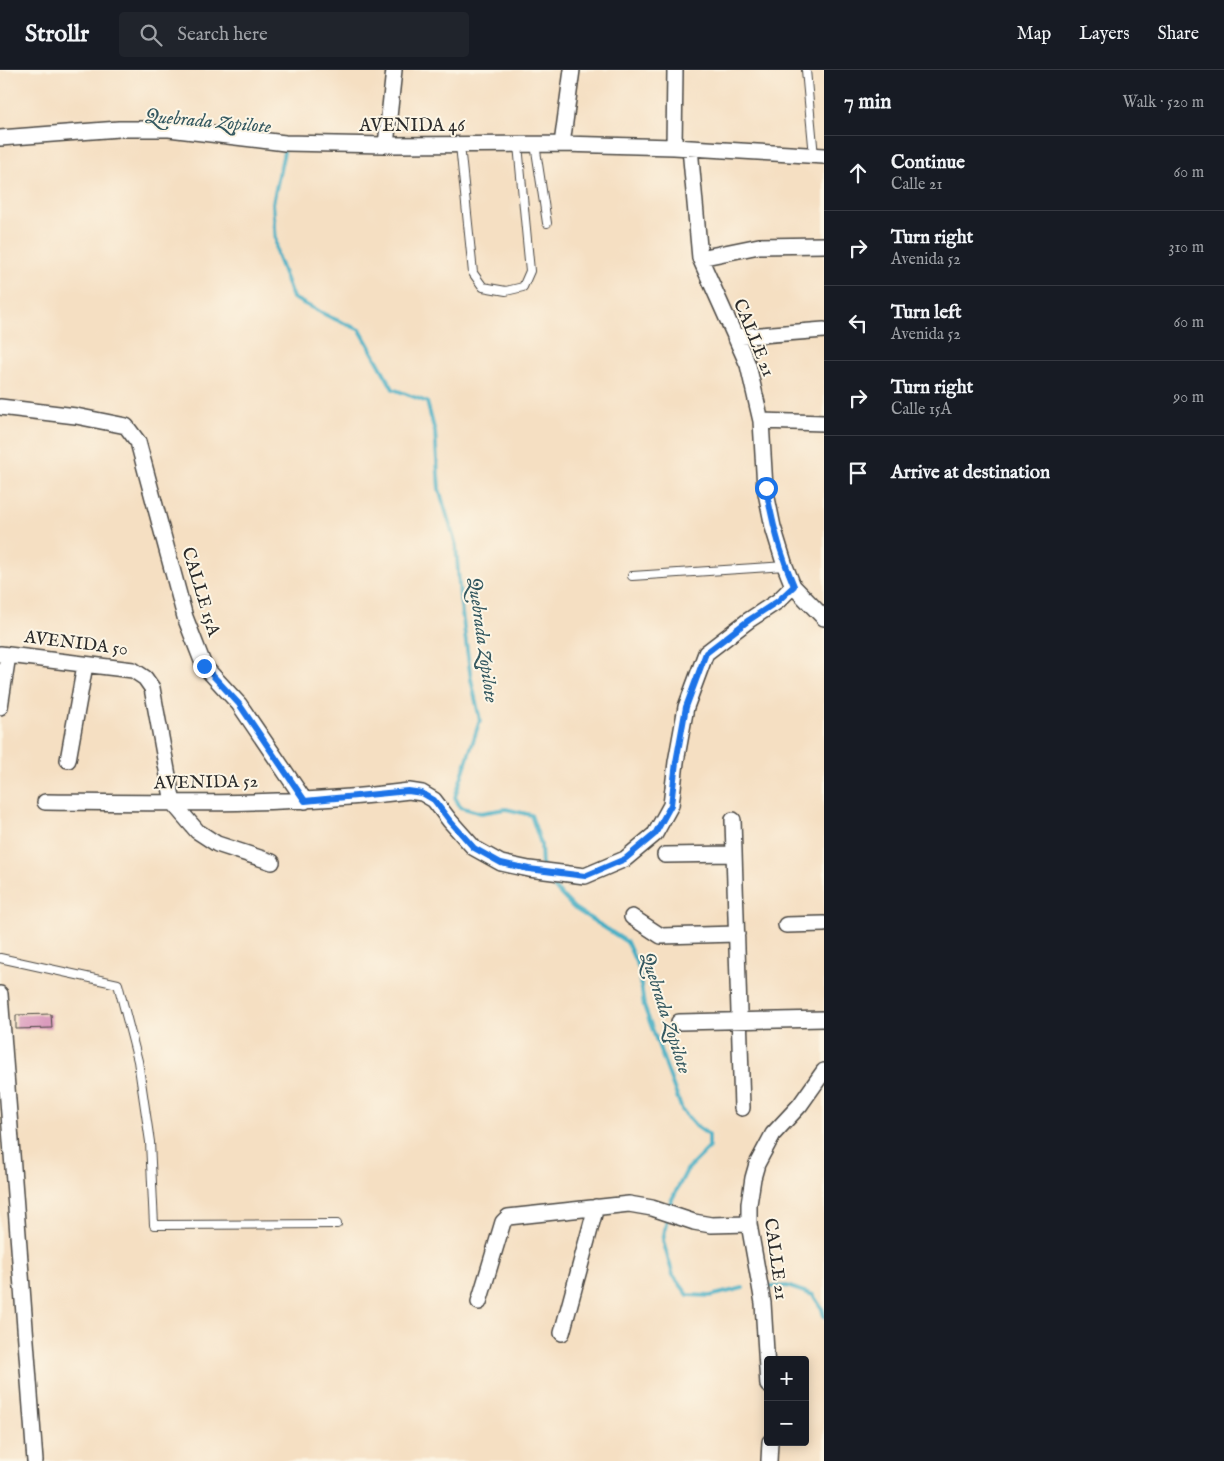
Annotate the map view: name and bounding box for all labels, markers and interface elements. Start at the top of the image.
search box [119,12,469,57]
text: Strollr [25,19,89,50]
icon: search [137,21,165,49]
text: Search here [177,23,268,47]
text: Map [1017,23,1051,46]
text: Layers [1079,23,1130,46]
text: Share [1158,23,1199,46]
text: 7 min [844,89,891,116]
text: Walk · 520 m [1122,93,1204,113]
water label: Quebrada Zopilote [144,105,273,140]
street label: AVENIDA 46 [358,115,465,138]
text: Continue [891,151,965,175]
icon: ahead [844,159,872,187]
text: 60 m [1174,163,1204,183]
text: Calle 21 [891,175,942,195]
text: Turn right [891,226,973,250]
icon: right [844,234,872,262]
text: 310 m [1168,238,1204,258]
text: Avenida 52 [891,250,961,270]
street label: CALLE 21 [727,296,779,380]
text: Turn left [891,301,962,325]
icon: left [844,309,872,337]
text: 60 m [1174,313,1204,333]
text: Avenida 52 [891,325,961,345]
text: Turn right [891,376,973,400]
icon: right [844,384,872,412]
text: 90 m [1173,388,1204,408]
text: Calle 15A [891,400,951,420]
icon: arrive [844,459,872,487]
text: Arrive at destination [891,461,1050,485]
route start [755,477,778,500]
street label: CALLE 15A [176,544,225,640]
water label: Quebrada Zopilote [461,576,503,705]
street label: AVENIDA 50 [22,626,129,662]
route end [193,655,216,678]
street label: AVENIDA 52 [153,771,258,795]
water label: Quebrada Zopilote [634,949,696,1078]
street label: CALLE 21 [758,1217,792,1301]
map controls [764,1356,809,1446]
button: + [764,1356,809,1401]
button: − [764,1401,809,1446]

